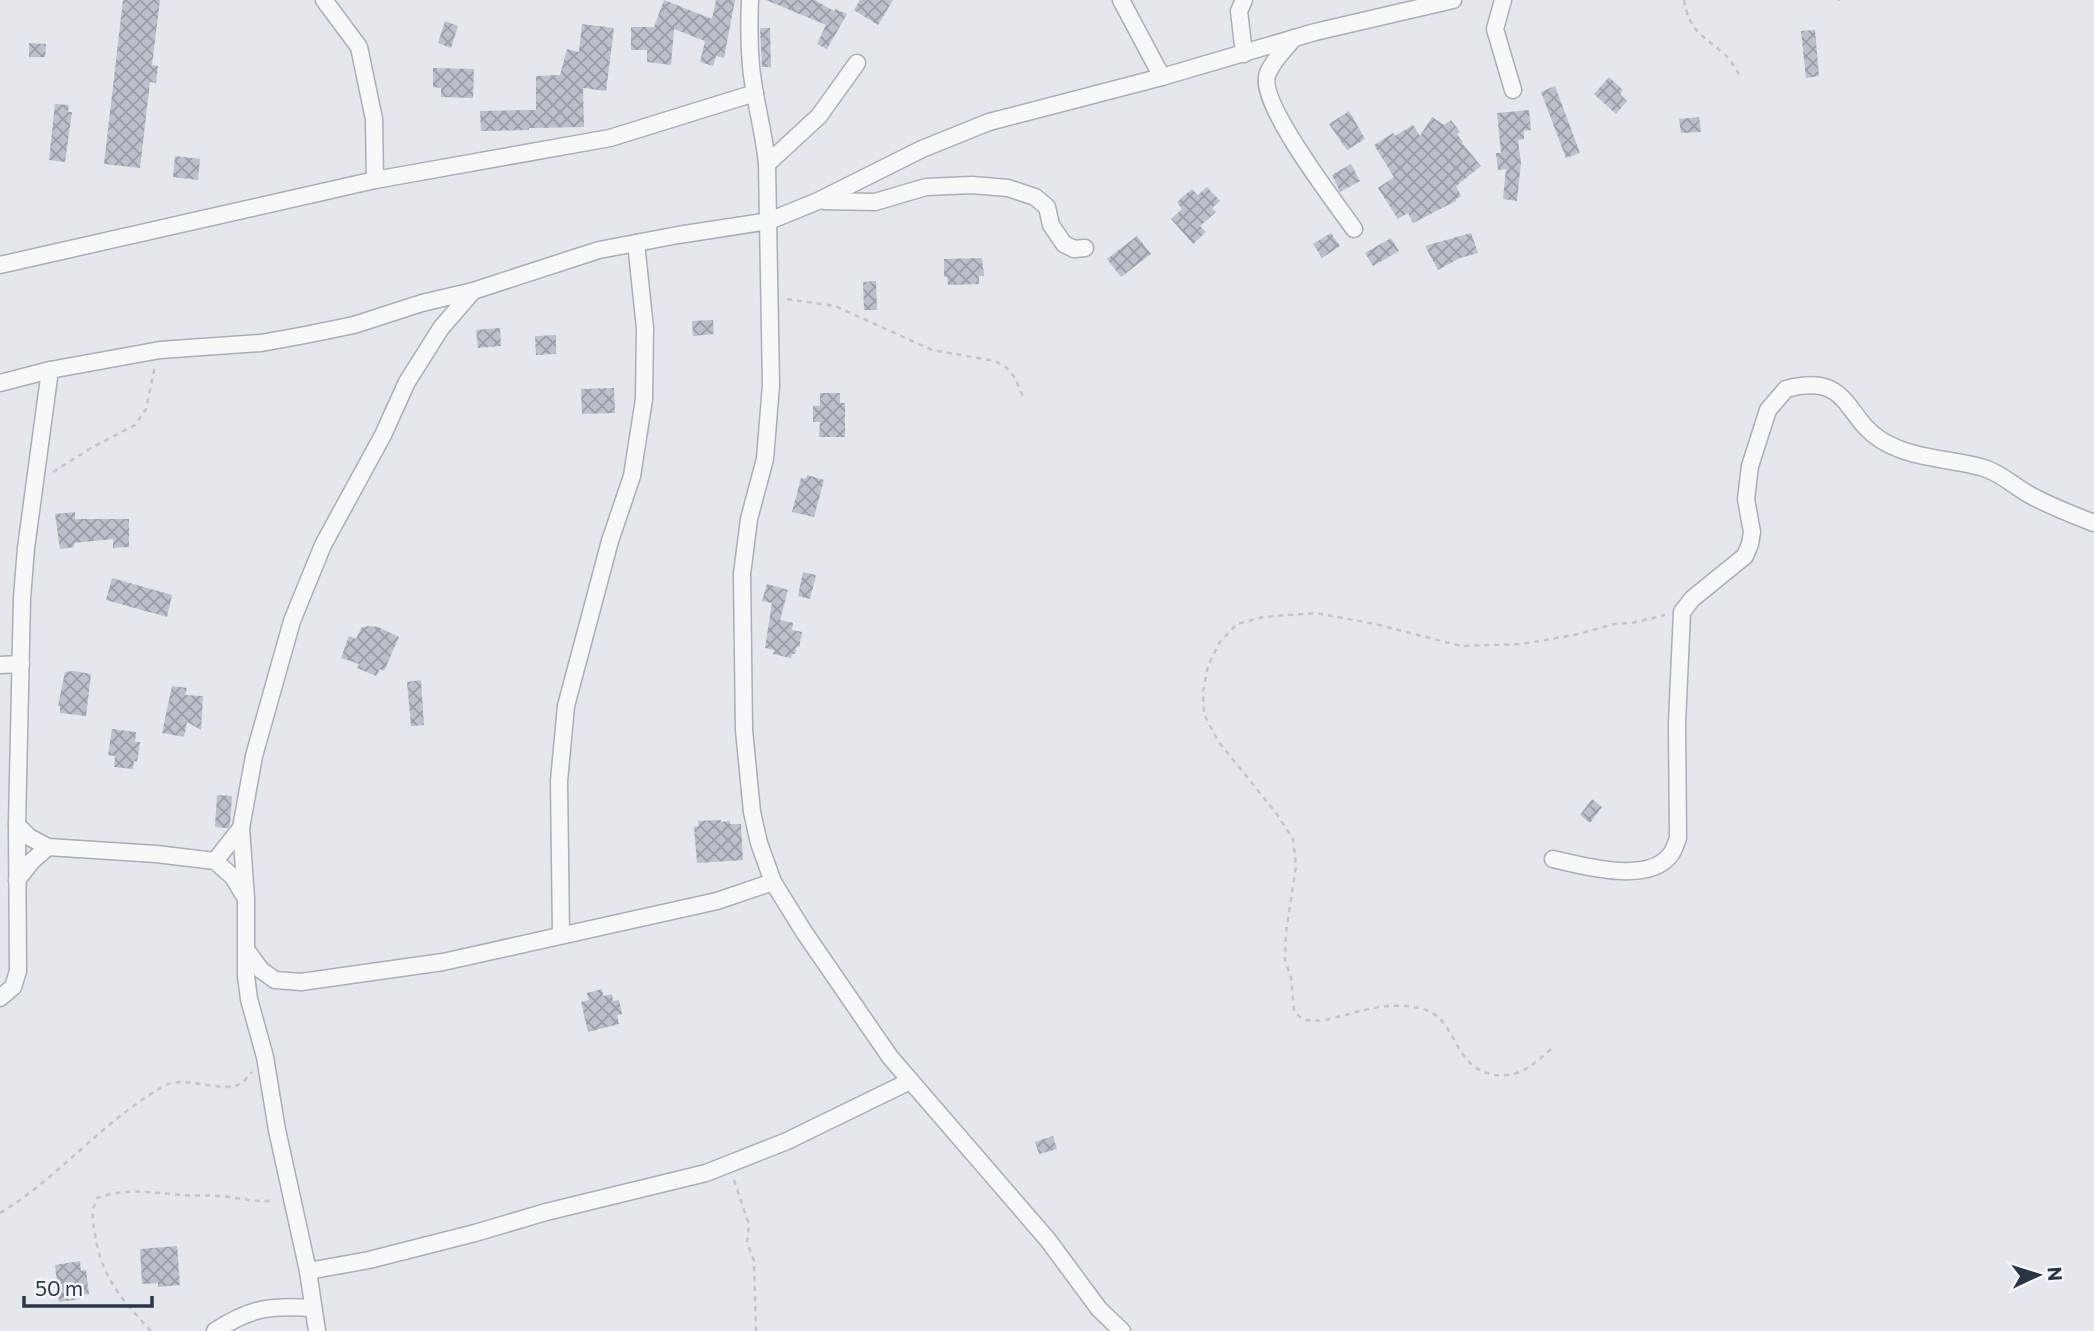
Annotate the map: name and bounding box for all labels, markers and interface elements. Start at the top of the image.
north arrow [2003,1240,2073,1310]
scale bar [24,1264,152,1308]
text: N [2043,1266,2067,1282]
text: 50 m [35,1275,83,1300]

